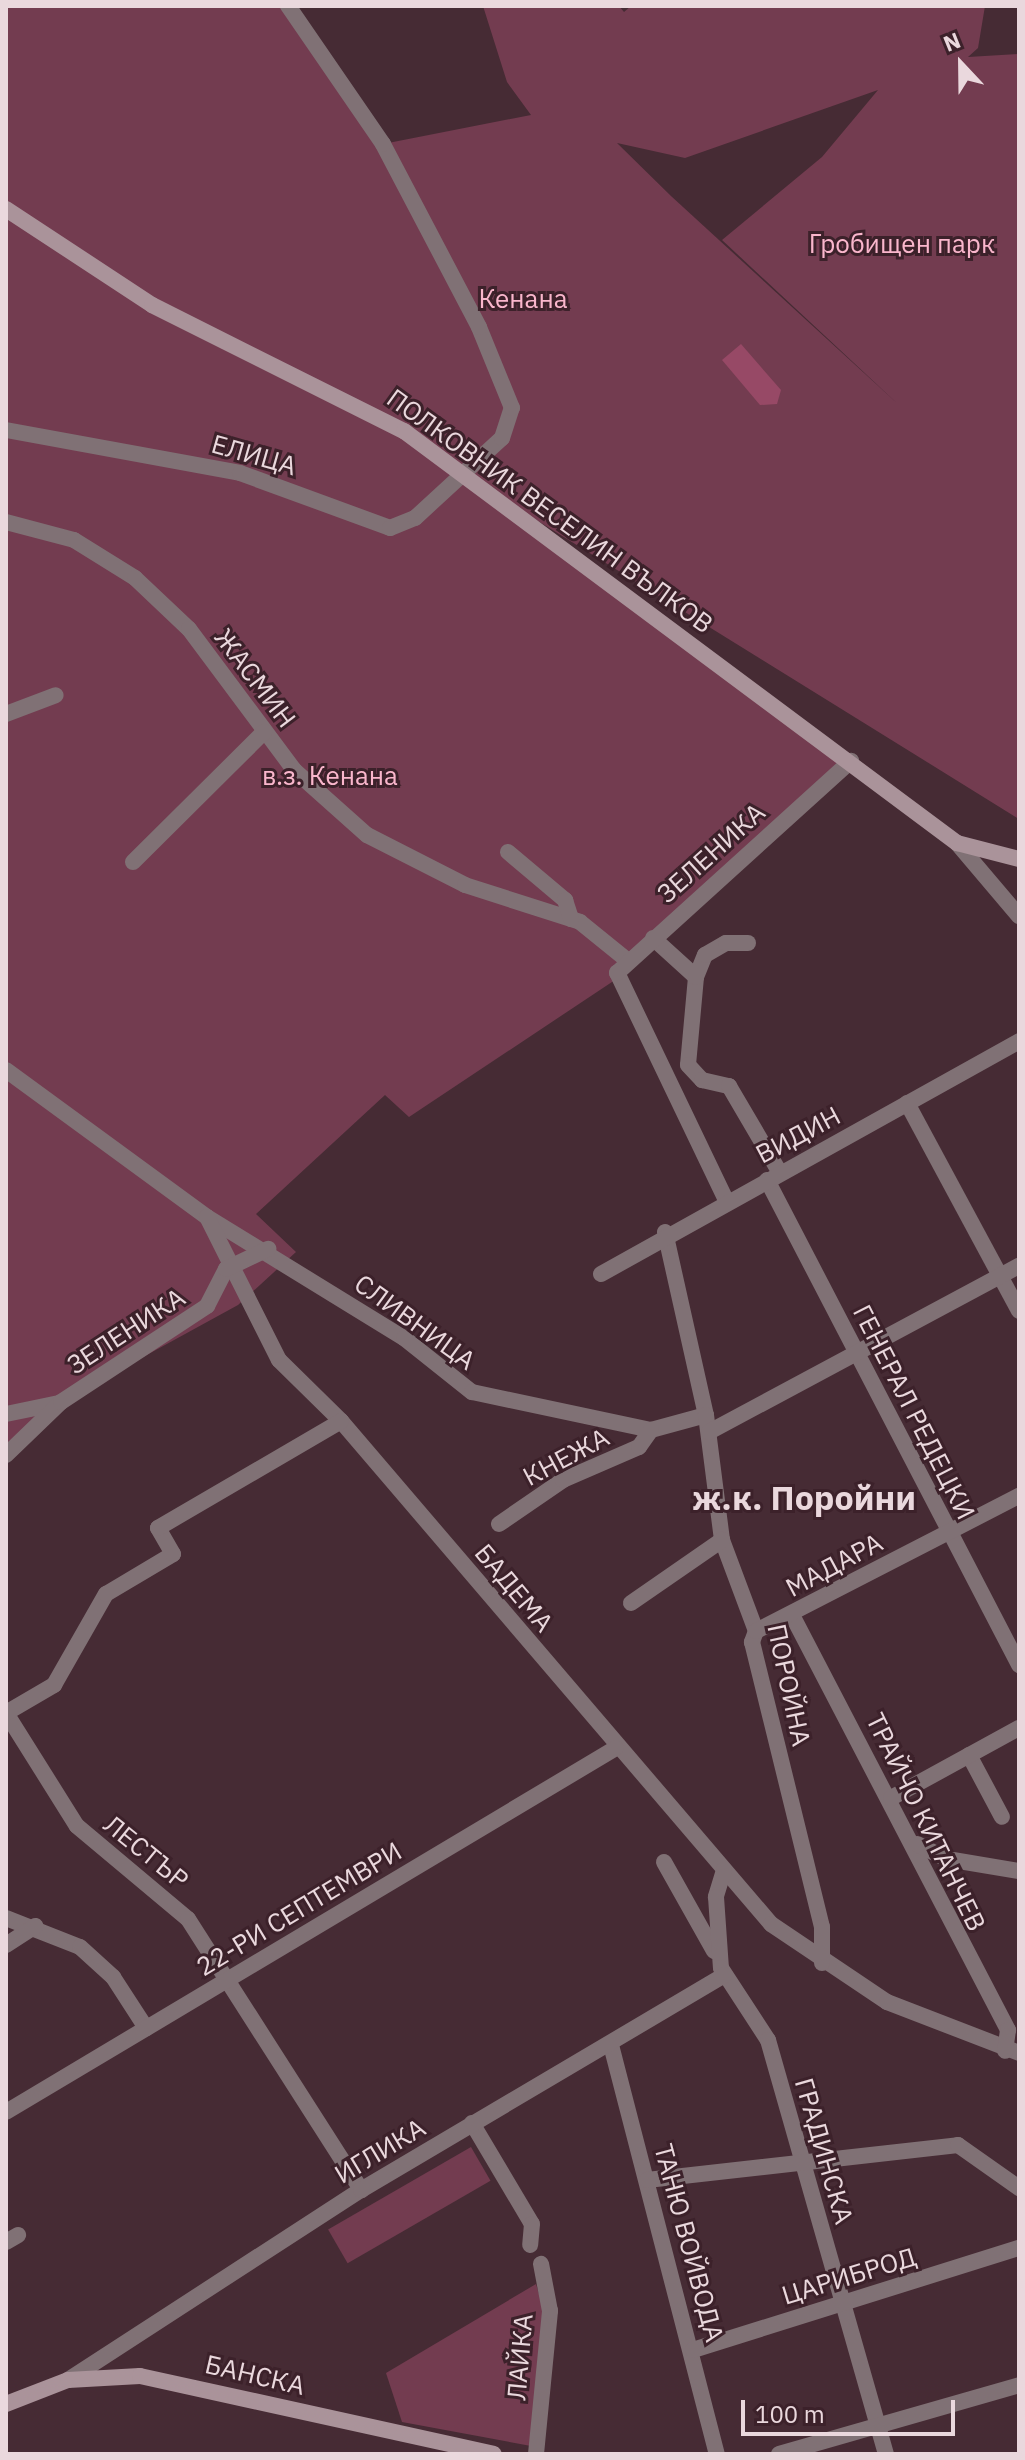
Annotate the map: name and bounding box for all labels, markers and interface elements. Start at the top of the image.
north arrow [921,24,1001,104]
text: N [939,25,965,58]
park label: Гробищен парк [809,228,995,260]
park label: Кенана [478,283,568,315]
street label: ПОЛКОВНИК ВЕСЕЛИН ВЪЛКОВ [381,382,719,640]
street label: ЕЛИЦА [208,428,300,482]
street label: ЖАСМИН [208,622,302,734]
park label: в.з. Кенана [262,760,398,792]
street label: ЗЕЛЕНИКА [651,797,771,909]
street label: ВИДИН [751,1100,845,1170]
street label: СЛИВНИЦА [349,1268,481,1376]
street label: ЗЕЛЕНИКА [61,1281,191,1381]
street label: ГЕНЕРАЛ РЕДЕЦКИ [846,1300,982,1524]
street label: КНЕЖА [518,1421,614,1493]
district label: ж.к. Поройни [692,1478,916,1518]
street label: МАДАРА [780,1527,888,1603]
street label: БАДЕМА [468,1538,560,1638]
street label: ПОРОЙНА [761,1621,817,1749]
street label: ТРАЙЧО КИТАНЧЕВ [860,1708,992,1936]
street label: ЛЕСТЪР [98,1809,194,1895]
street label: 22-РИ СЕПТЕМВРИ [191,1836,407,1982]
street label: ГРАДИНСКА [788,2074,860,2228]
street label: ИГЛИКА [329,2112,431,2190]
street label: ТАНЮ ВОЙВОДА [648,2141,730,2345]
street label: ЦАРИБРОД [778,2241,920,2311]
street label: ЛАЙКА [501,2312,539,2402]
street label: БАНСКА [202,2348,308,2402]
scale bar [745,2384,959,2434]
text: 100 m [755,2398,825,2430]

